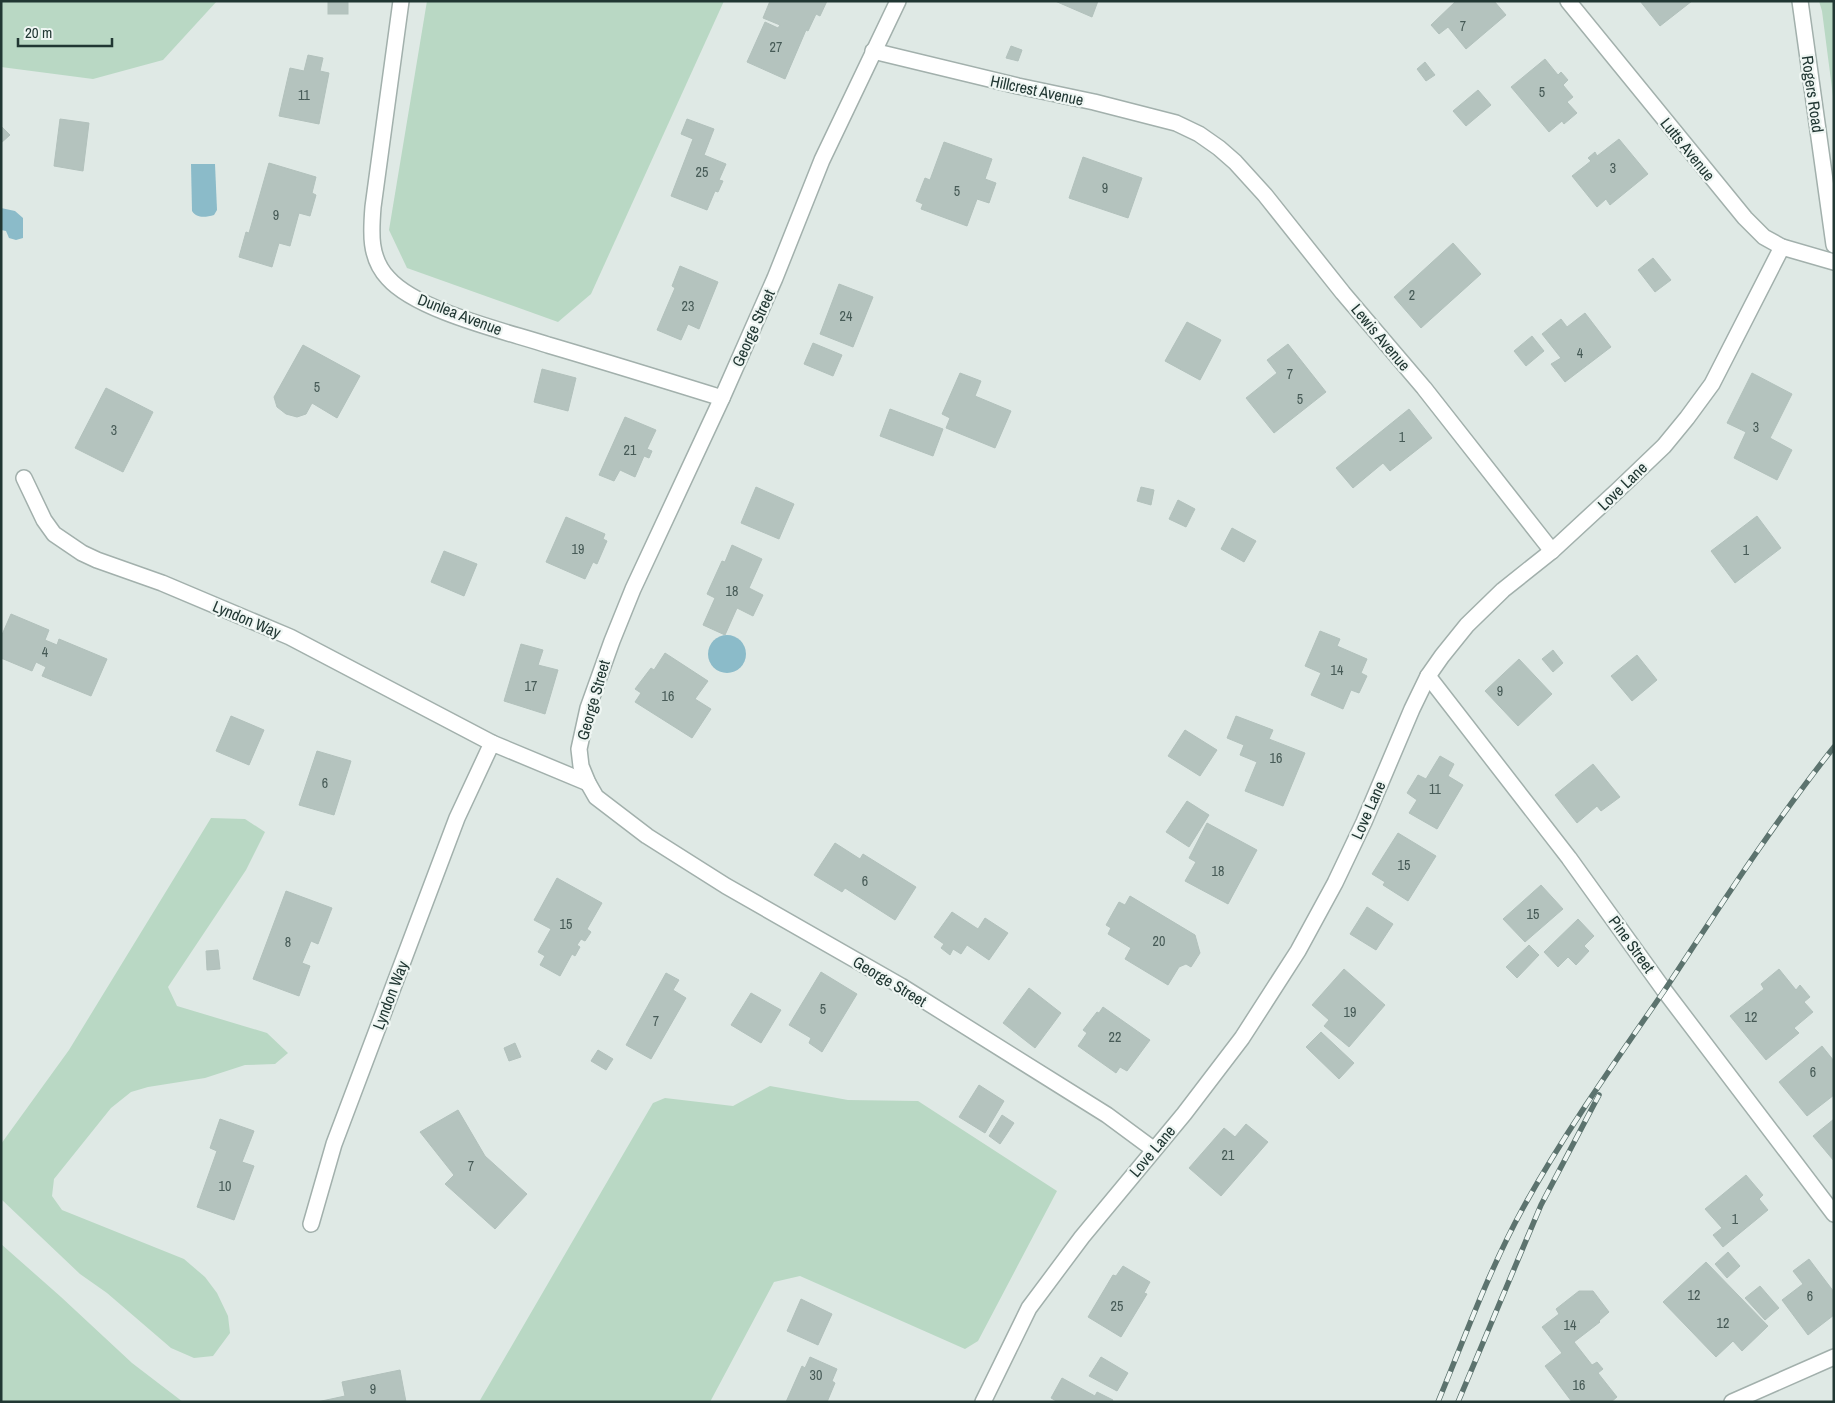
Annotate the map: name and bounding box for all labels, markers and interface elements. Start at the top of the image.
scale bar [18,15,111,47]
house number: 7 [1460,17,1466,35]
text: 20 m [25,22,52,43]
house number: 27 [770,38,782,56]
street label: Rogers Road [1797,54,1829,134]
street label: Hillcrest Avenue [988,69,1086,111]
house number: 5 [1539,83,1545,101]
house number: 11 [298,86,311,104]
street label: Lutts Avenue [1656,113,1720,185]
house number: 3 [1610,159,1616,177]
house number: 25 [696,163,708,181]
house number: 9 [1102,179,1108,197]
house number: 5 [954,182,960,200]
house number: 9 [273,206,279,224]
street label: George Street [726,286,780,370]
house number: 2 [1409,286,1415,304]
street label: Dunlea Avenue [415,288,505,340]
house number: 23 [682,297,694,315]
street label: Lewis Avenue [1346,299,1416,375]
house number: 24 [840,307,853,325]
house number: 4 [1577,344,1584,362]
house number: 7 [1287,365,1293,383]
house number: 5 [314,378,320,396]
house number: 5 [1297,390,1303,408]
house number: 3 [1753,418,1759,436]
house number: 3 [111,421,117,439]
house number: 1 [1399,428,1406,446]
house number: 21 [624,441,637,459]
street label: Love Lane [1592,457,1652,515]
house number: 19 [572,540,584,558]
house number: 1 [1743,541,1750,559]
house number: 18 [726,582,738,600]
street label: Lyndon Way [210,595,285,643]
house number: 4 [42,643,49,661]
street label: George Street [571,657,615,743]
house number: 14 [1331,661,1344,679]
house number: 17 [525,677,537,695]
house number: 9 [1497,682,1503,700]
house number: 16 [662,687,674,705]
house number: 16 [1270,749,1282,767]
house number: 6 [322,774,328,792]
street label: Love Lane [1345,778,1391,842]
house number: 11 [1429,780,1442,798]
house number: 15 [1398,856,1410,874]
house number: 18 [1212,862,1224,880]
house number: 6 [862,872,868,890]
house number: 15 [1527,905,1539,923]
street label: Pine Street [1604,911,1660,977]
house number: 15 [560,915,572,933]
house number: 20 [1153,932,1165,950]
house number: 8 [285,933,291,951]
street label: George Street [849,950,931,1012]
street label: Lyndon Way [367,957,413,1033]
house number: 5 [820,1000,826,1018]
house number: 19 [1344,1003,1356,1021]
house number: 12 [1745,1008,1757,1026]
house number: 7 [653,1012,659,1030]
house number: 22 [1109,1028,1121,1046]
house number: 6 [1810,1063,1816,1081]
street label: Love Lane [1124,1120,1180,1182]
house number: 21 [1222,1146,1235,1164]
house number: 7 [468,1157,474,1175]
house number: 10 [219,1177,231,1195]
house number: 1 [1732,1210,1739,1228]
house number: 12 [1688,1286,1700,1304]
house number: 6 [1807,1287,1813,1305]
house number: 25 [1111,1297,1123,1315]
house number: 12 [1717,1314,1729,1332]
house number: 14 [1564,1316,1577,1334]
house number: 30 [810,1366,822,1384]
house number: 16 [1573,1376,1585,1394]
house number: 9 [370,1380,376,1398]

